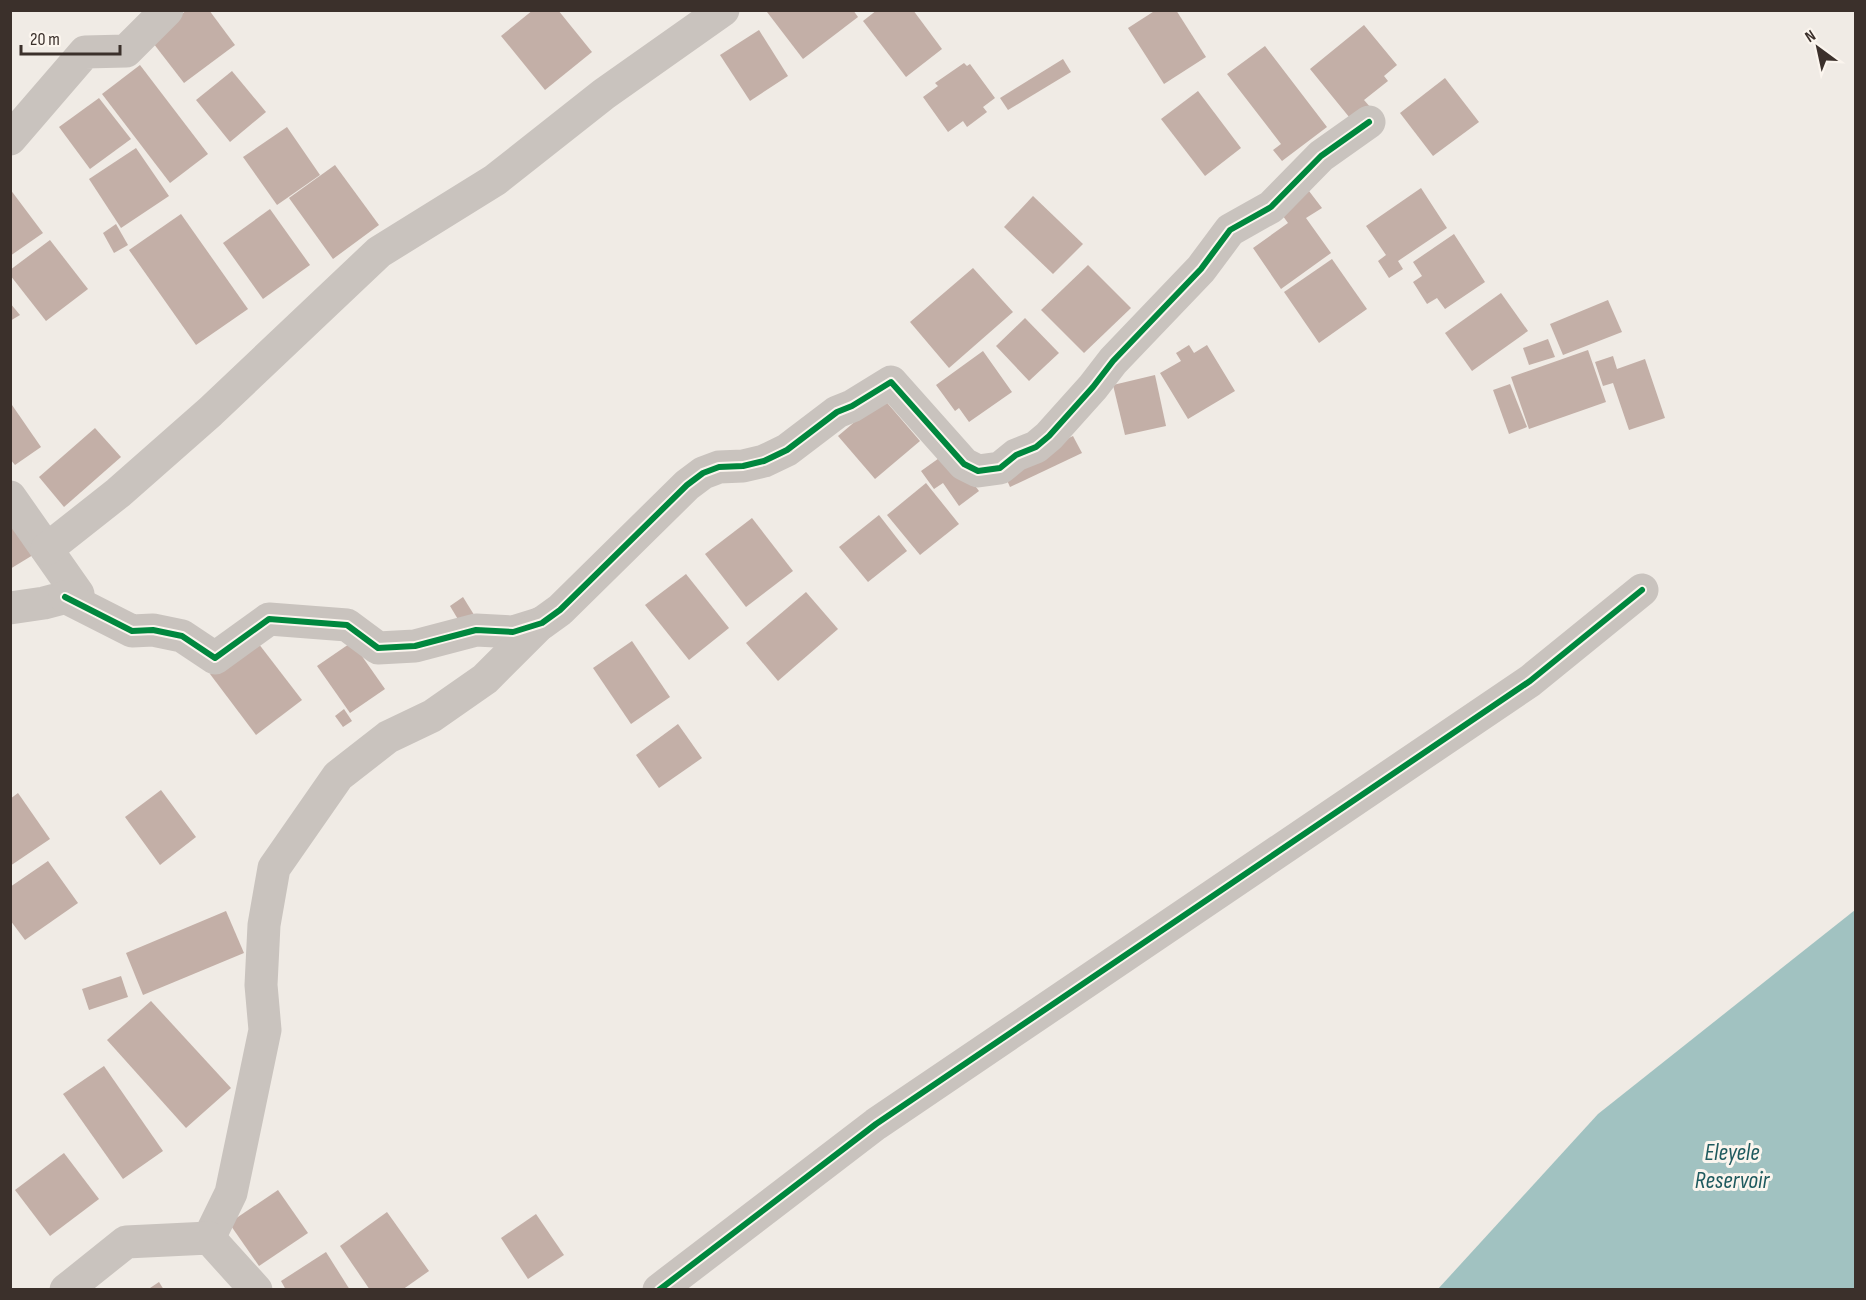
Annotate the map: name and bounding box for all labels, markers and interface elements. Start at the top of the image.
scale bar [21,18,120,56]
north arrow [1788,18,1848,78]
text: N [1802,26,1819,47]
text: 20 m [30,29,60,50]
water label: Eleyele Reservoir [1695,1138,1770,1195]

